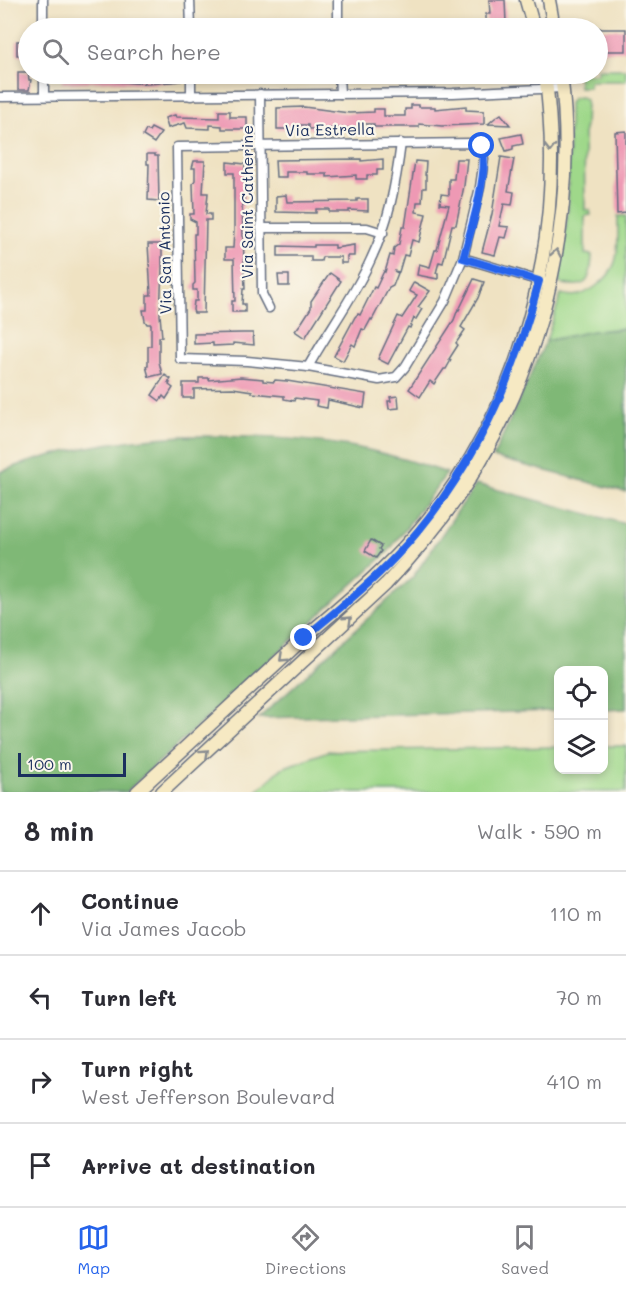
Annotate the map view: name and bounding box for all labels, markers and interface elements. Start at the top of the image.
search box [18,18,608,84]
icon: search [39,35,72,68]
text: Search here [87,37,221,66]
street label: Via Estrella [285,118,375,140]
street label: Via Saint Catherine [236,125,257,279]
route start [468,132,494,158]
one-way arrow [544,143,556,152]
street label: Via San Antonio [152,191,176,315]
one-way arrow [549,249,561,258]
one-way arrow [341,616,352,627]
route end [290,624,316,650]
one-way arrow [279,651,290,662]
map controls [554,666,608,774]
button: locate [554,666,608,720]
button: layers [554,720,608,774]
one-way arrow [199,749,209,760]
scale bar [18,750,126,778]
text: 100 m [27,753,72,774]
text: 8 min [24,814,94,848]
text: Walk · 590 m [477,818,602,844]
text: Continue [81,886,179,915]
icon: ahead [24,897,57,930]
text: 110 m [549,900,602,926]
text: Via James Jacob [81,915,247,941]
icon: left [24,981,57,1014]
text: Turn left [81,983,177,1012]
text: 70 m [556,984,602,1010]
text: Turn right [81,1054,193,1083]
icon: right [24,1065,57,1098]
text: 410 m [547,1068,602,1094]
text: West Jefferson Boulevard [81,1083,335,1109]
icon: arrive [24,1149,57,1182]
text: Arrive at destination [81,1151,316,1180]
tab: Map [77,1221,110,1278]
tab: Directions [265,1221,346,1278]
tab: Saved [501,1221,549,1278]

